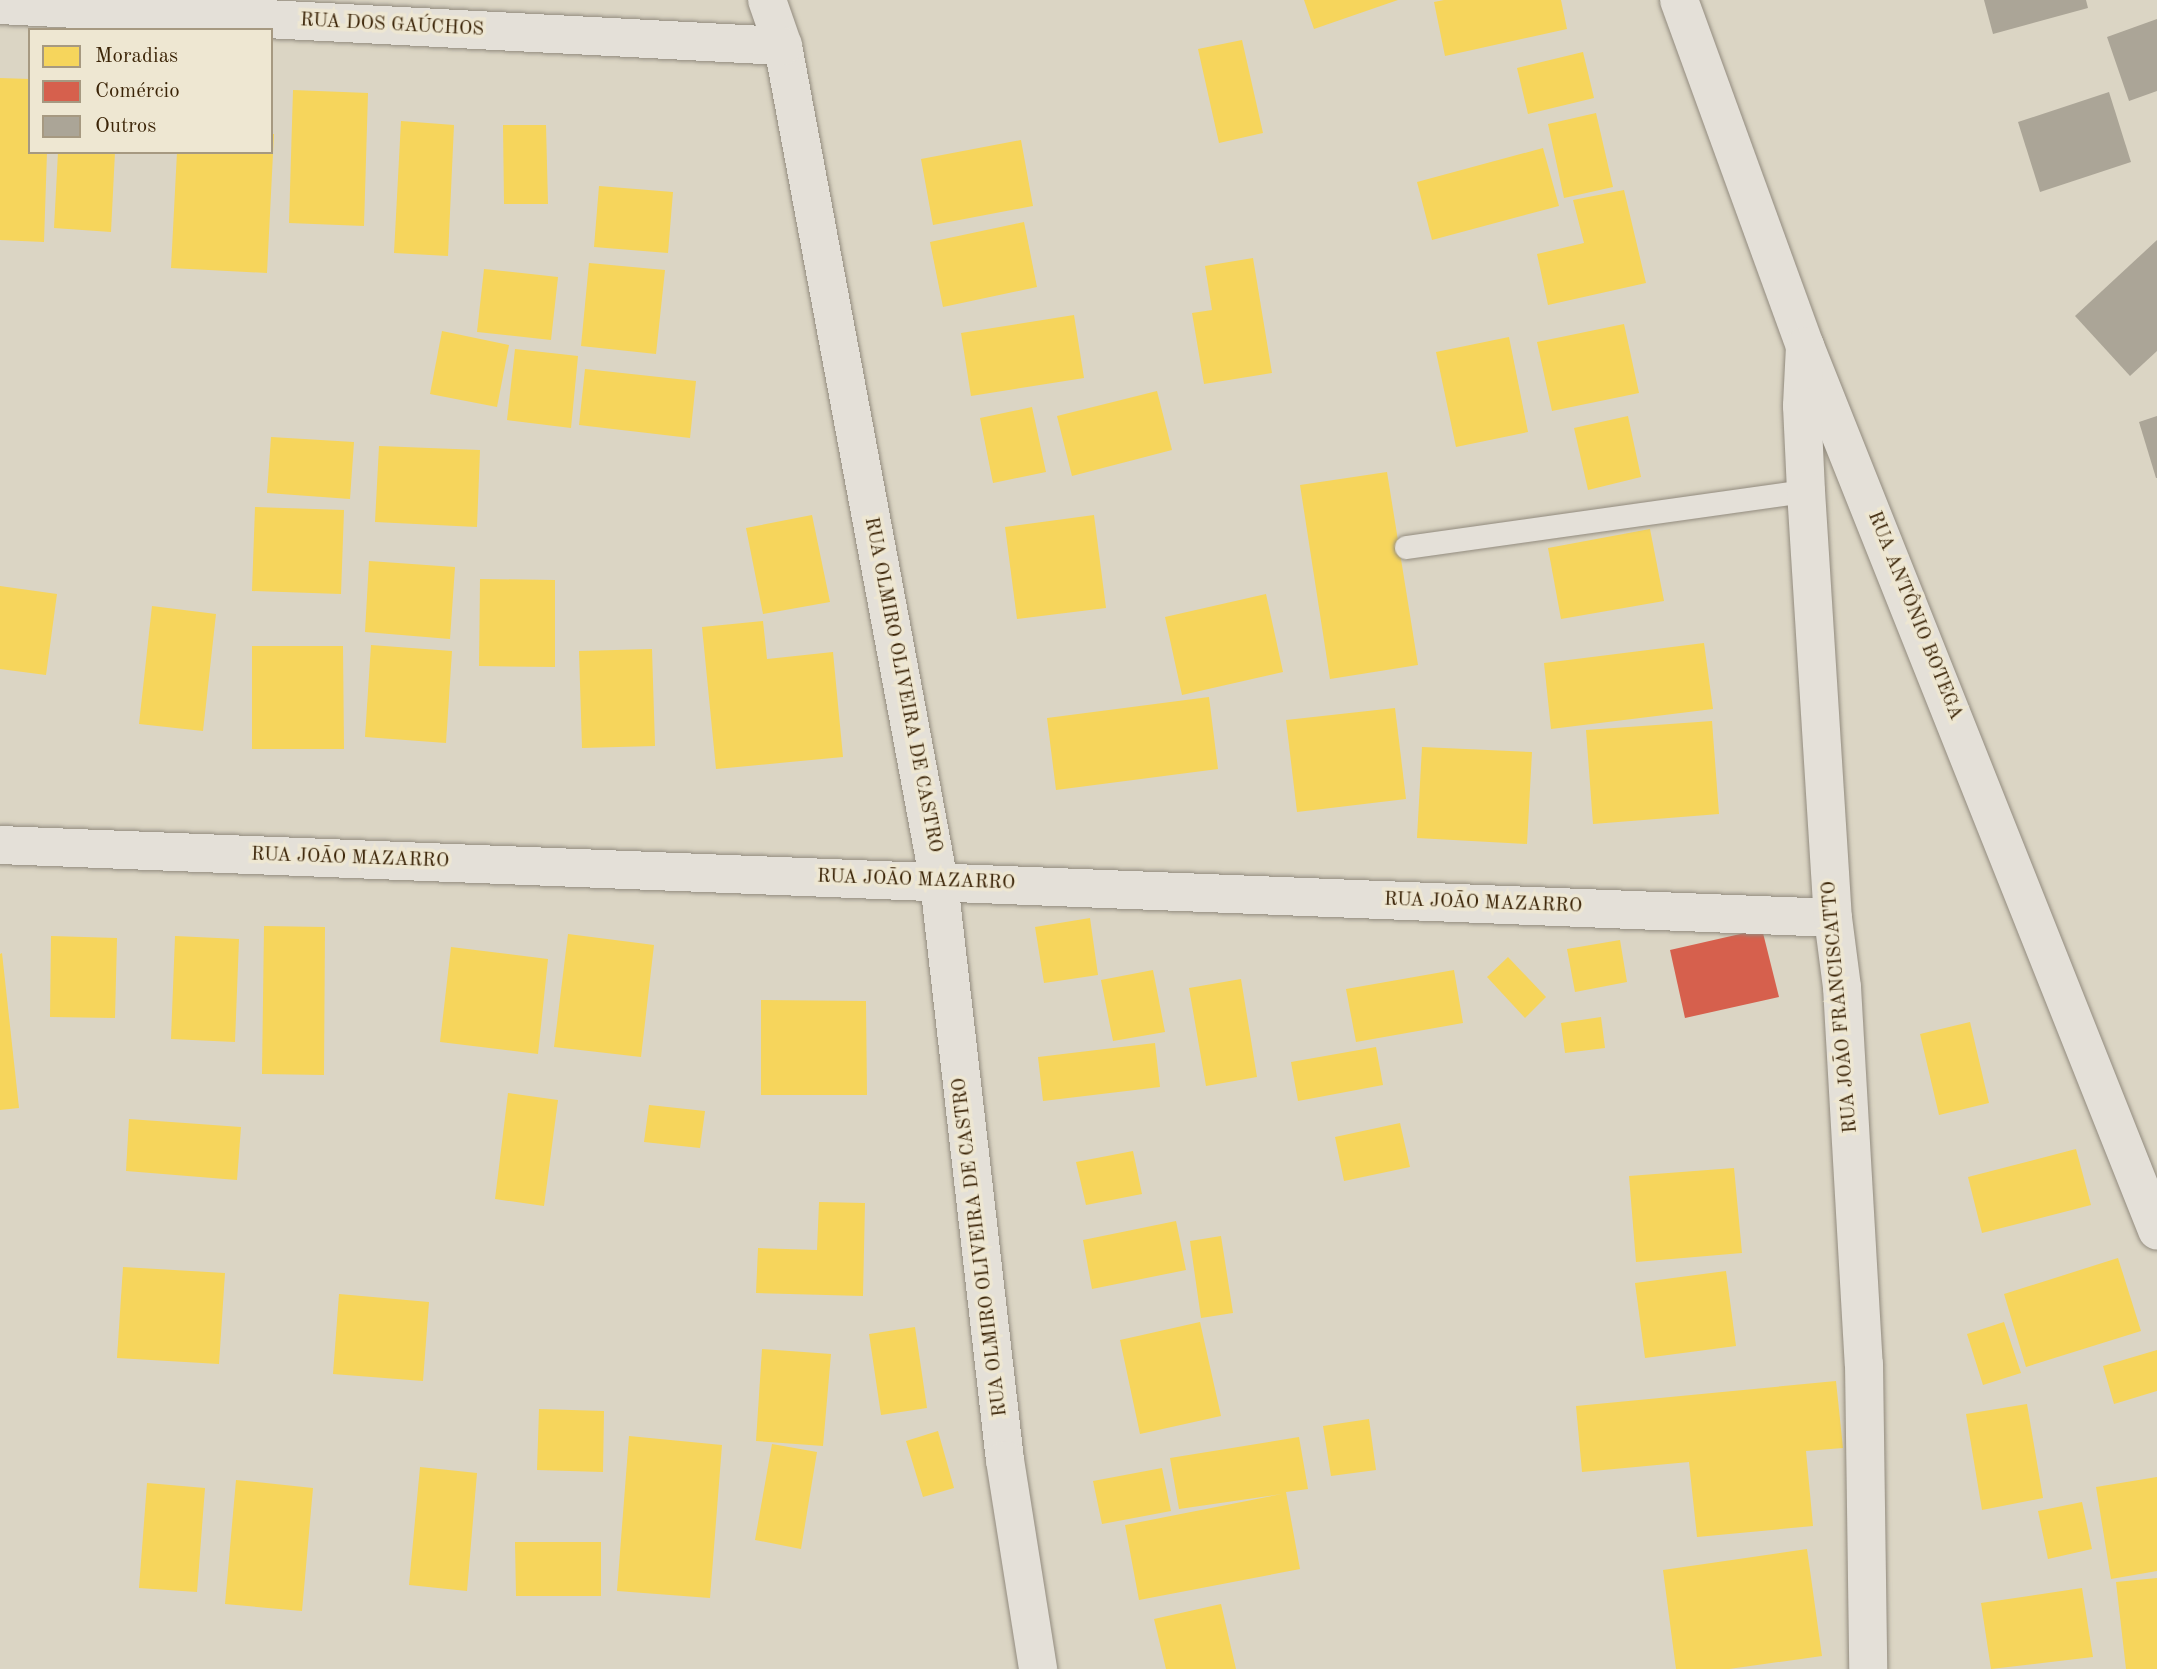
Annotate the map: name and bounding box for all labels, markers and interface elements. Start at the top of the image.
street label: RUA DOS GAÚCHOS [299,10,485,42]
legend [28,28,273,154]
text: Moradias [95,46,178,67]
text: Comércio [95,81,180,102]
text: Outros [95,116,156,137]
street label: RUA ANTÔNIO BOTEGA [1862,508,1966,724]
street label: RUA OLMIRO OLIVEIRA DE CASTRO [858,515,946,855]
street label: RUA JOÃO MAZARRO [251,844,449,874]
street label: RUA JOÃO MAZARRO [817,866,1015,896]
street label: RUA JOÃO FRANCISCATTO [1819,880,1863,1134]
street label: RUA JOÃO MAZARRO [1384,889,1582,919]
street label: RUA OLMIRO OLIVEIRA DE CASTRO [949,1076,1013,1418]

